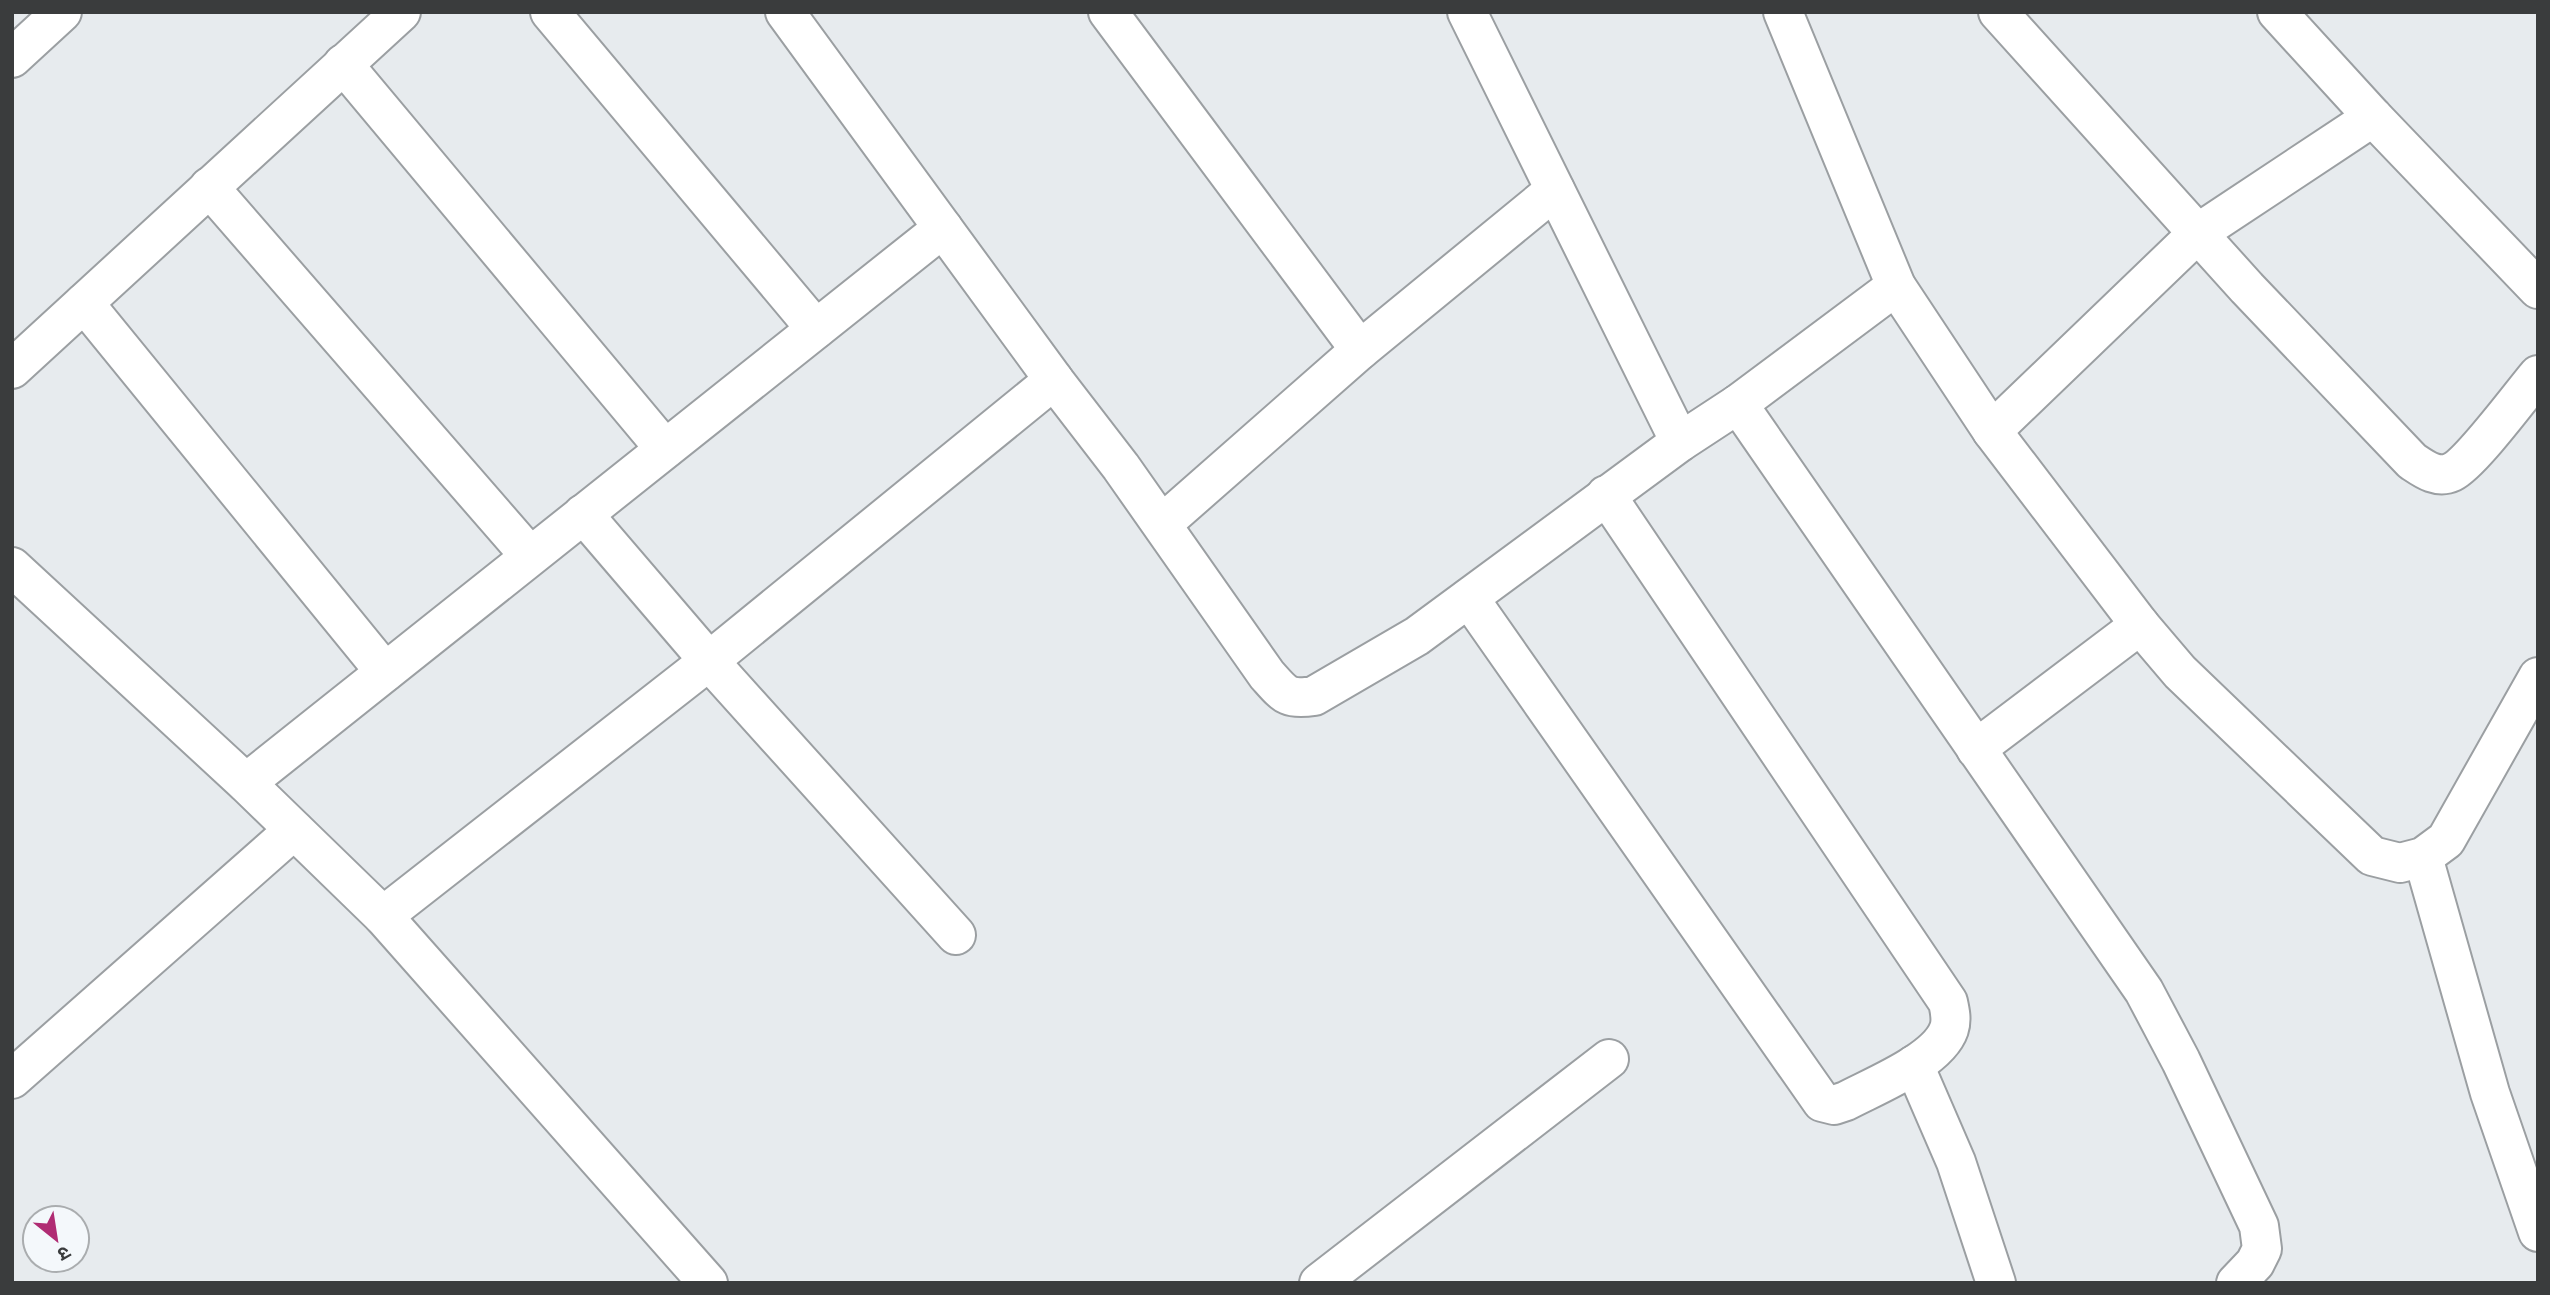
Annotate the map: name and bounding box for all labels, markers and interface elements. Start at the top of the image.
north arrow [21,1204,91,1274]
text: उ [53,1241,74,1266]

